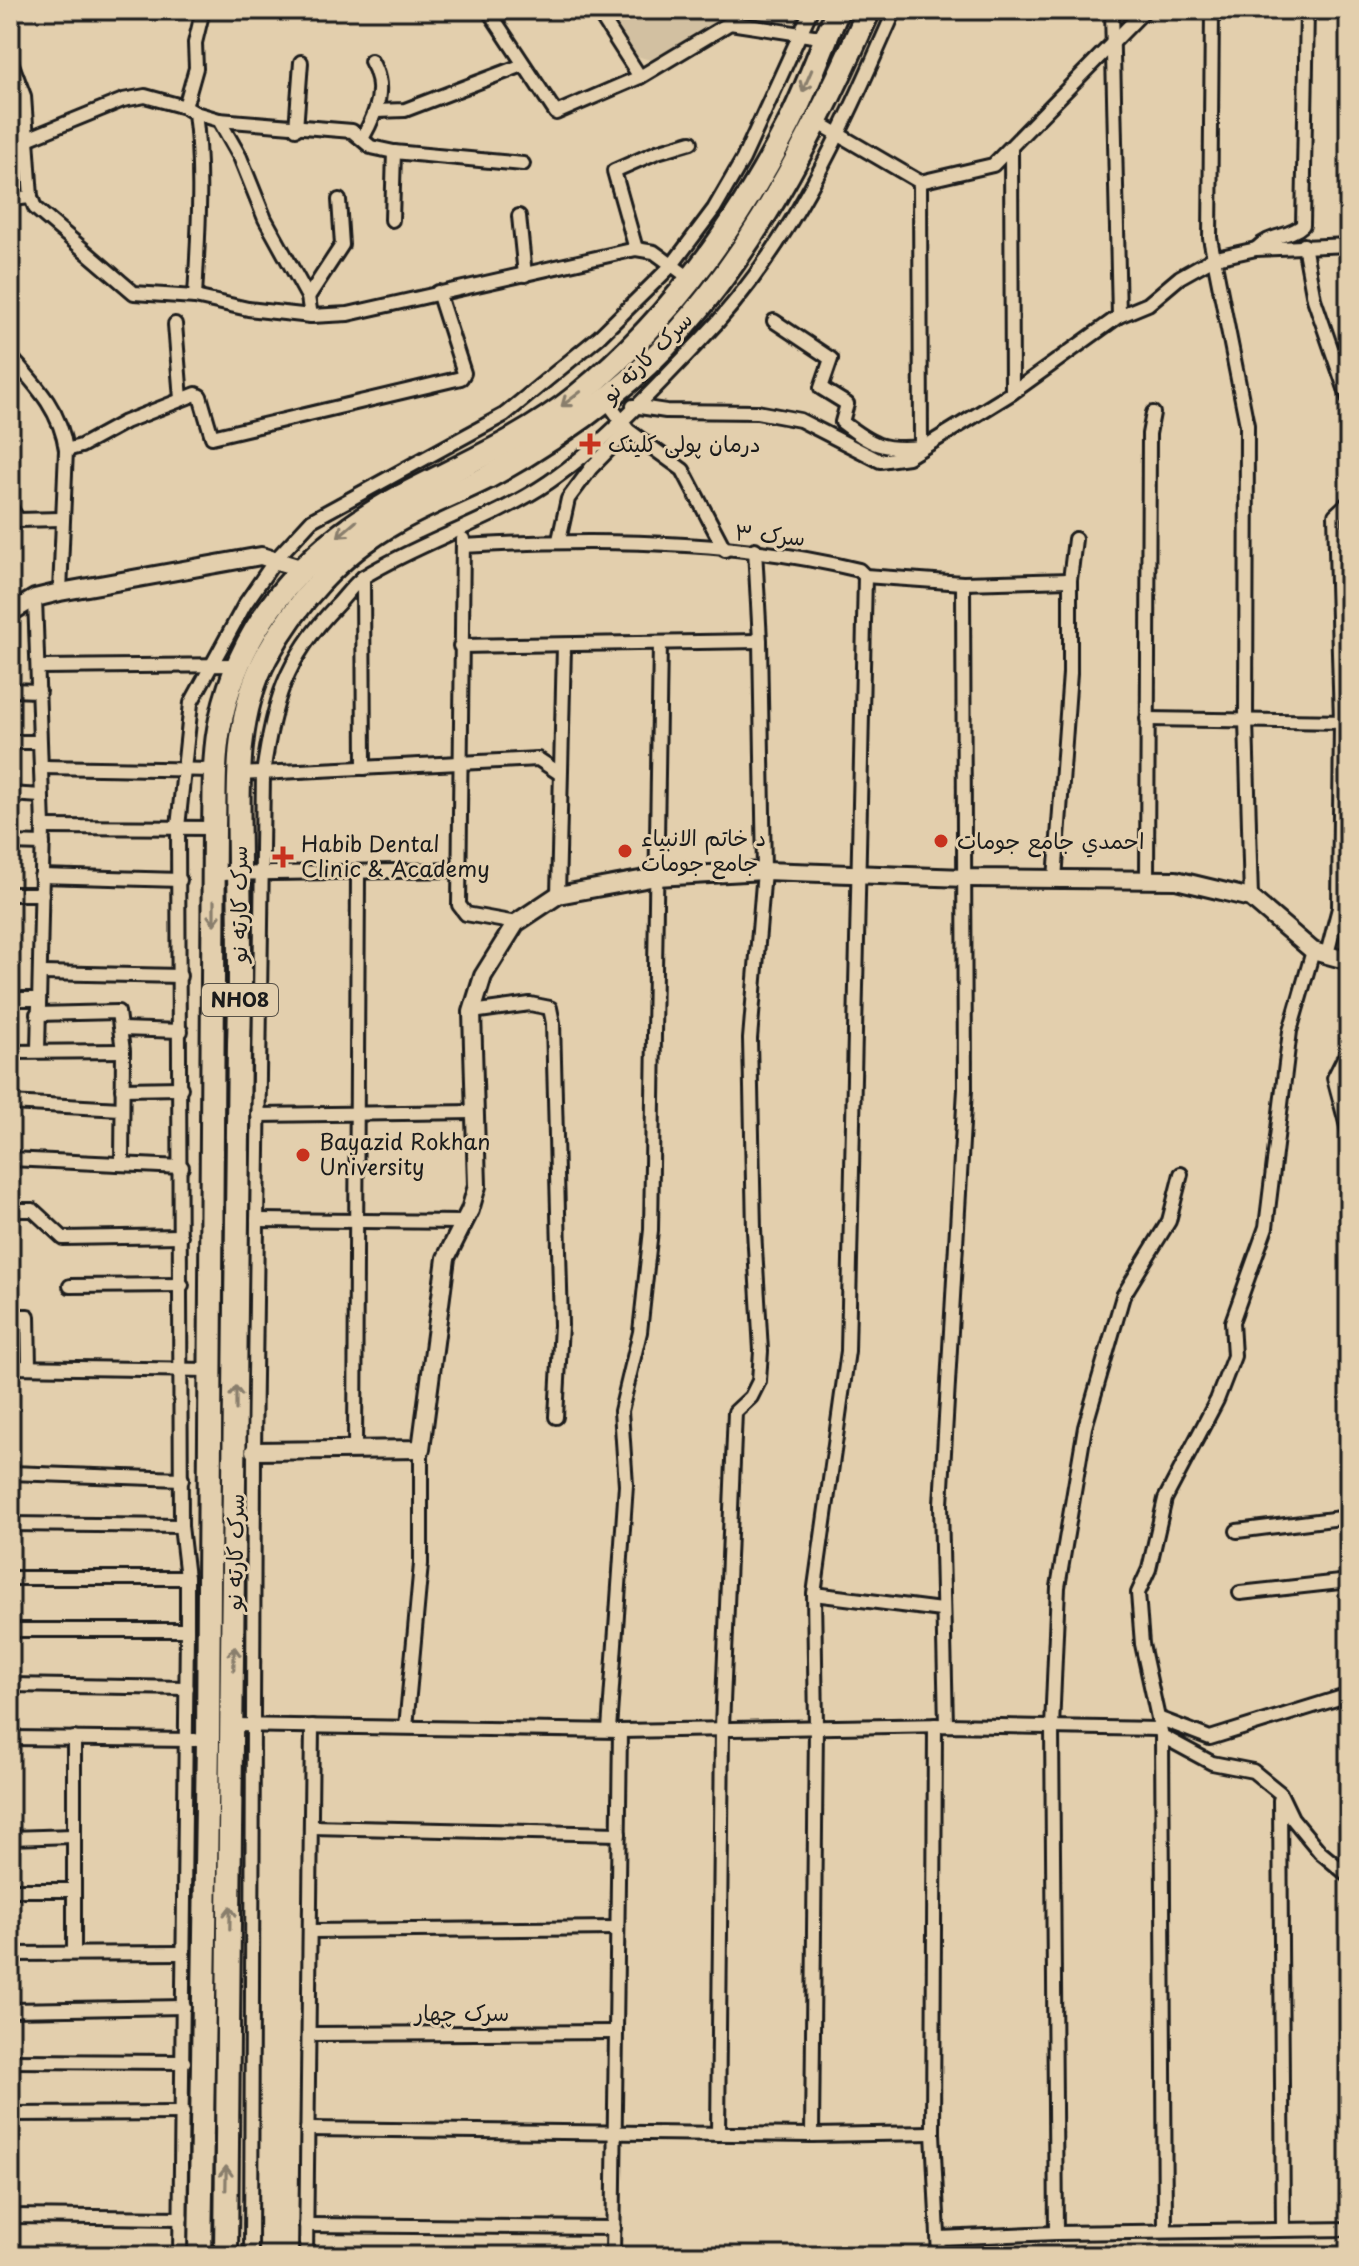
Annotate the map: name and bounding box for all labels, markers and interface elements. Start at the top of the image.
one-way arrow [799,69,814,93]
street label: سرک کارته نو [592,303,699,410]
one-way arrow [561,391,583,408]
place label: درمان پولی کلینک [608,426,761,459]
marker: درمان پولی کلینک [579,433,601,455]
street label: سرک ۳ [734,514,807,553]
one-way arrow [337,520,358,538]
place label: د خاتم الانبیاء جامع جومات [641,820,766,880]
place label: احمدي جامع جومات [957,823,1144,858]
place label: Habib Dental Clinic & Academy [301,826,490,884]
marker: احمدي جامع جومات [932,832,950,850]
marker: د خاتم الانبیاء جامع جومات [616,842,634,860]
street label: سرک کارته نو [221,846,254,964]
marker: Habib Dental Clinic & Academy [272,846,294,868]
one-way arrow [206,899,222,926]
road number: NH08 [202,984,278,1016]
place label: Bayazid Rokhan University [319,1124,490,1182]
marker: Bayazid Rokhan University [294,1146,312,1164]
one-way arrow [228,1385,244,1412]
street label: سرک کارته نو [216,1493,251,1613]
one-way arrow [226,1645,242,1672]
one-way arrow [223,1905,238,1932]
street label: سرک چهار [413,1995,509,2028]
one-way arrow [219,2165,234,2192]

